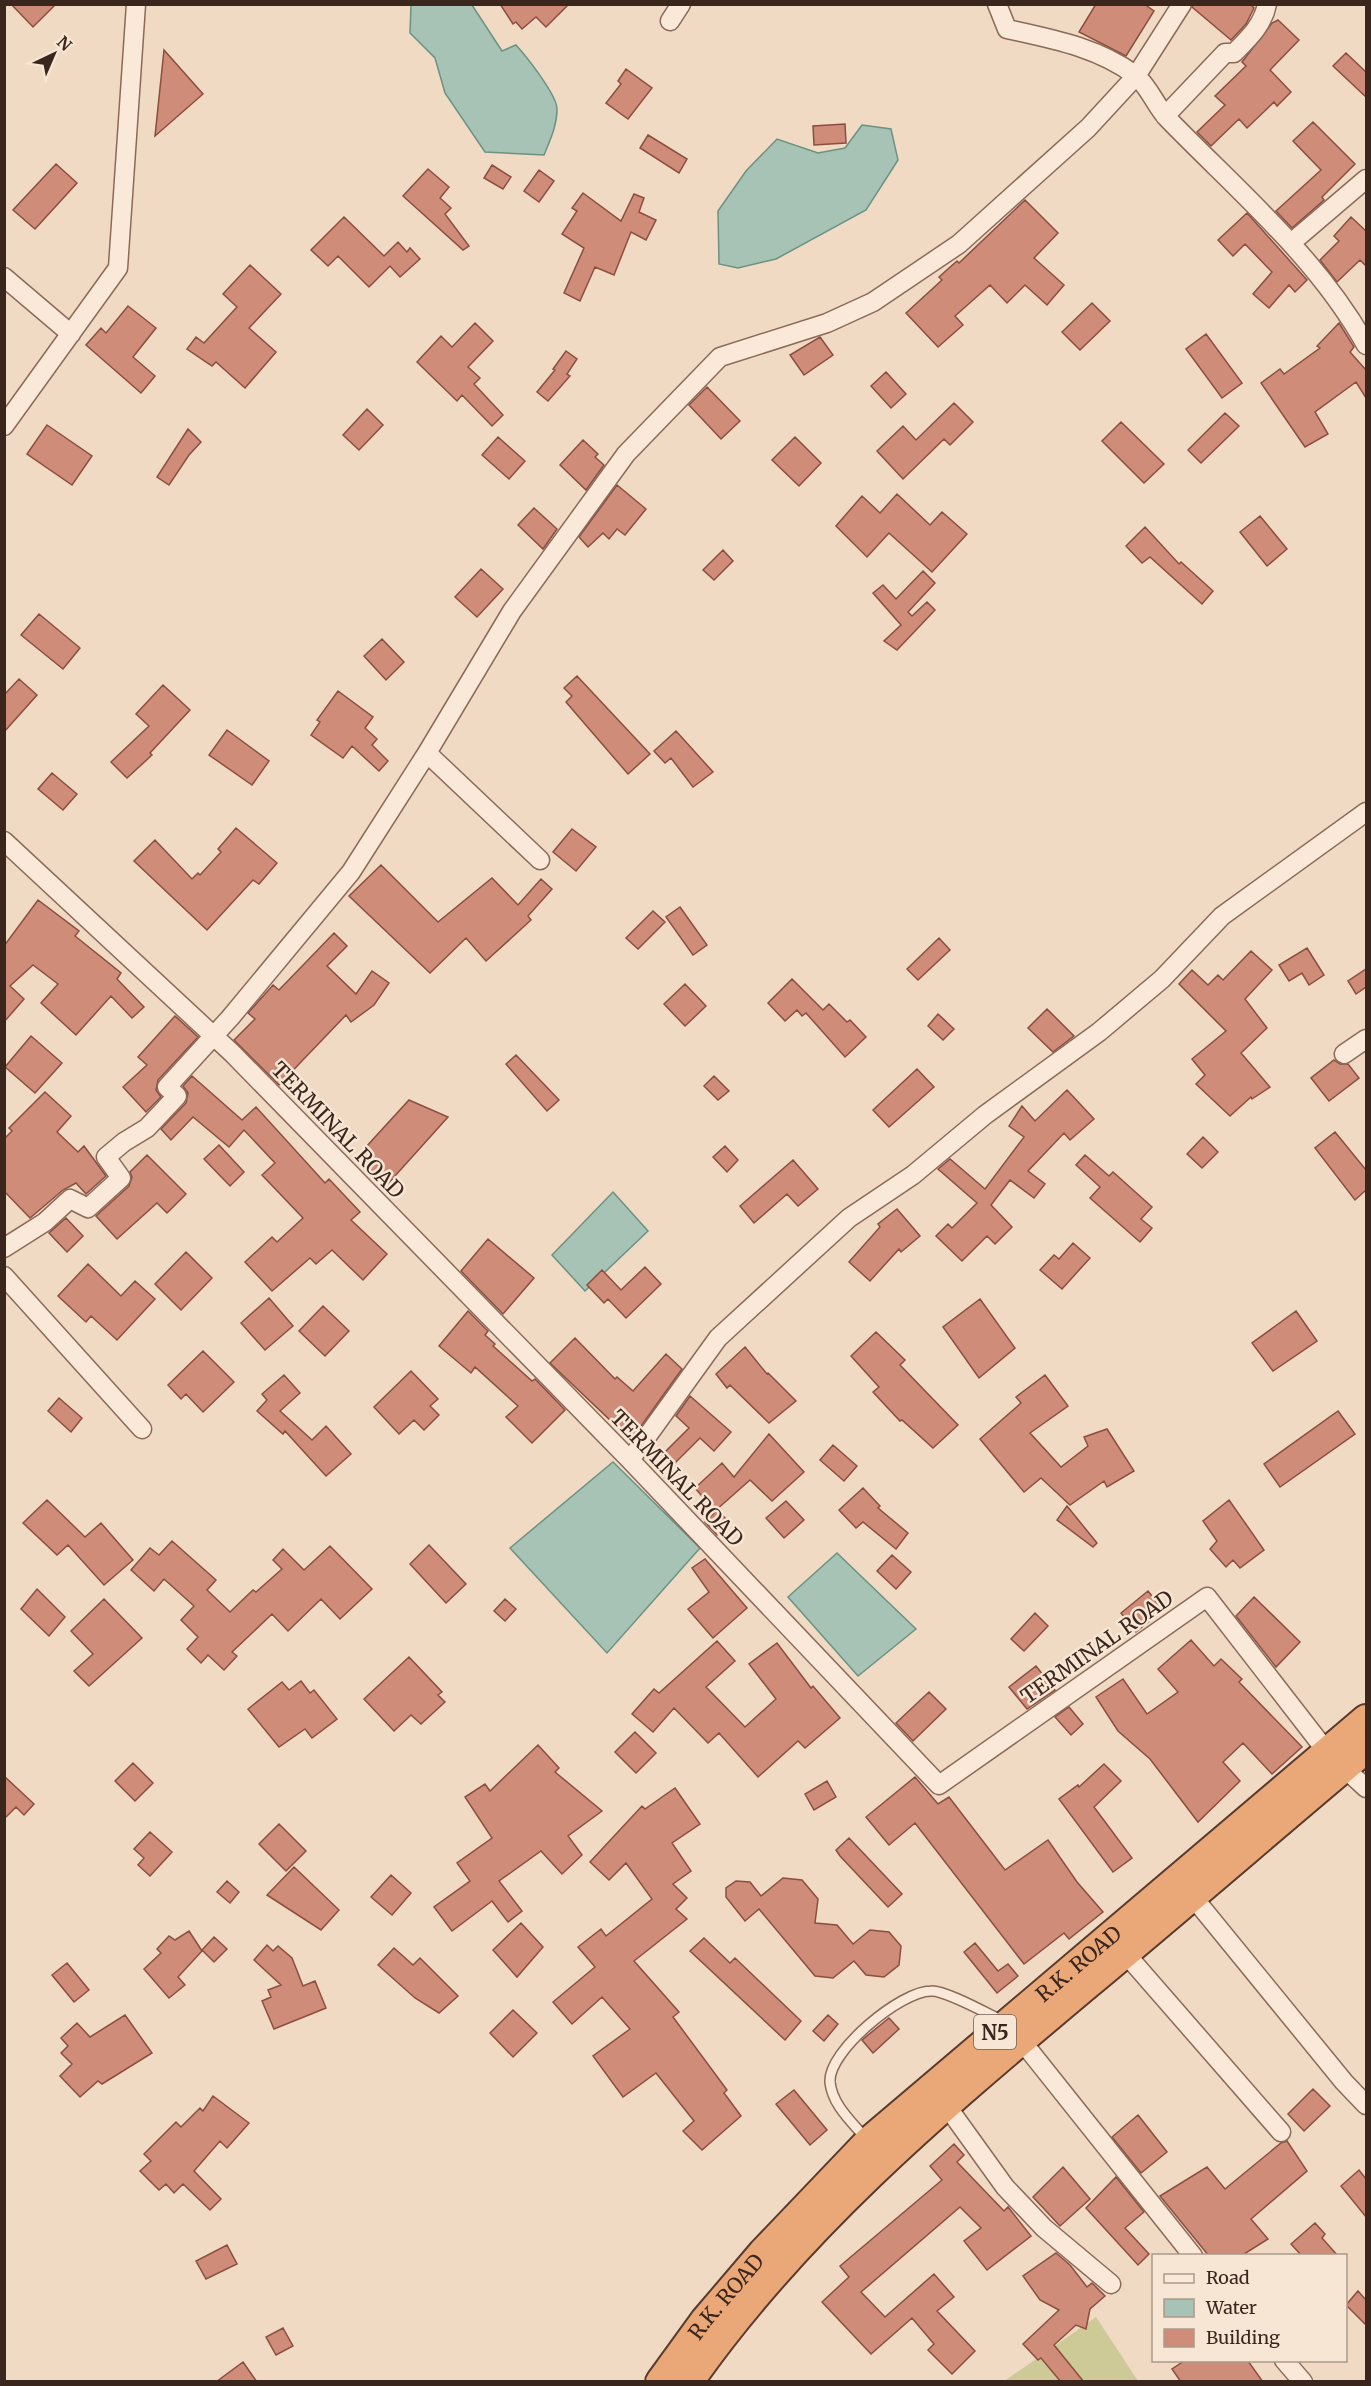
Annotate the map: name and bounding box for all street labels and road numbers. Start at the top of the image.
street label: TERMINAL ROAD [266,1056,410,1204]
street label: TERMINAL ROAD [605,1404,749,1552]
street label: TERMINAL ROAD [1016,1584,1179,1710]
street label: R.K. ROAD [1030,1919,1127,2007]
road number: N5 [974,2015,1016,2049]
street label: R.K. ROAD [682,2248,770,2345]

